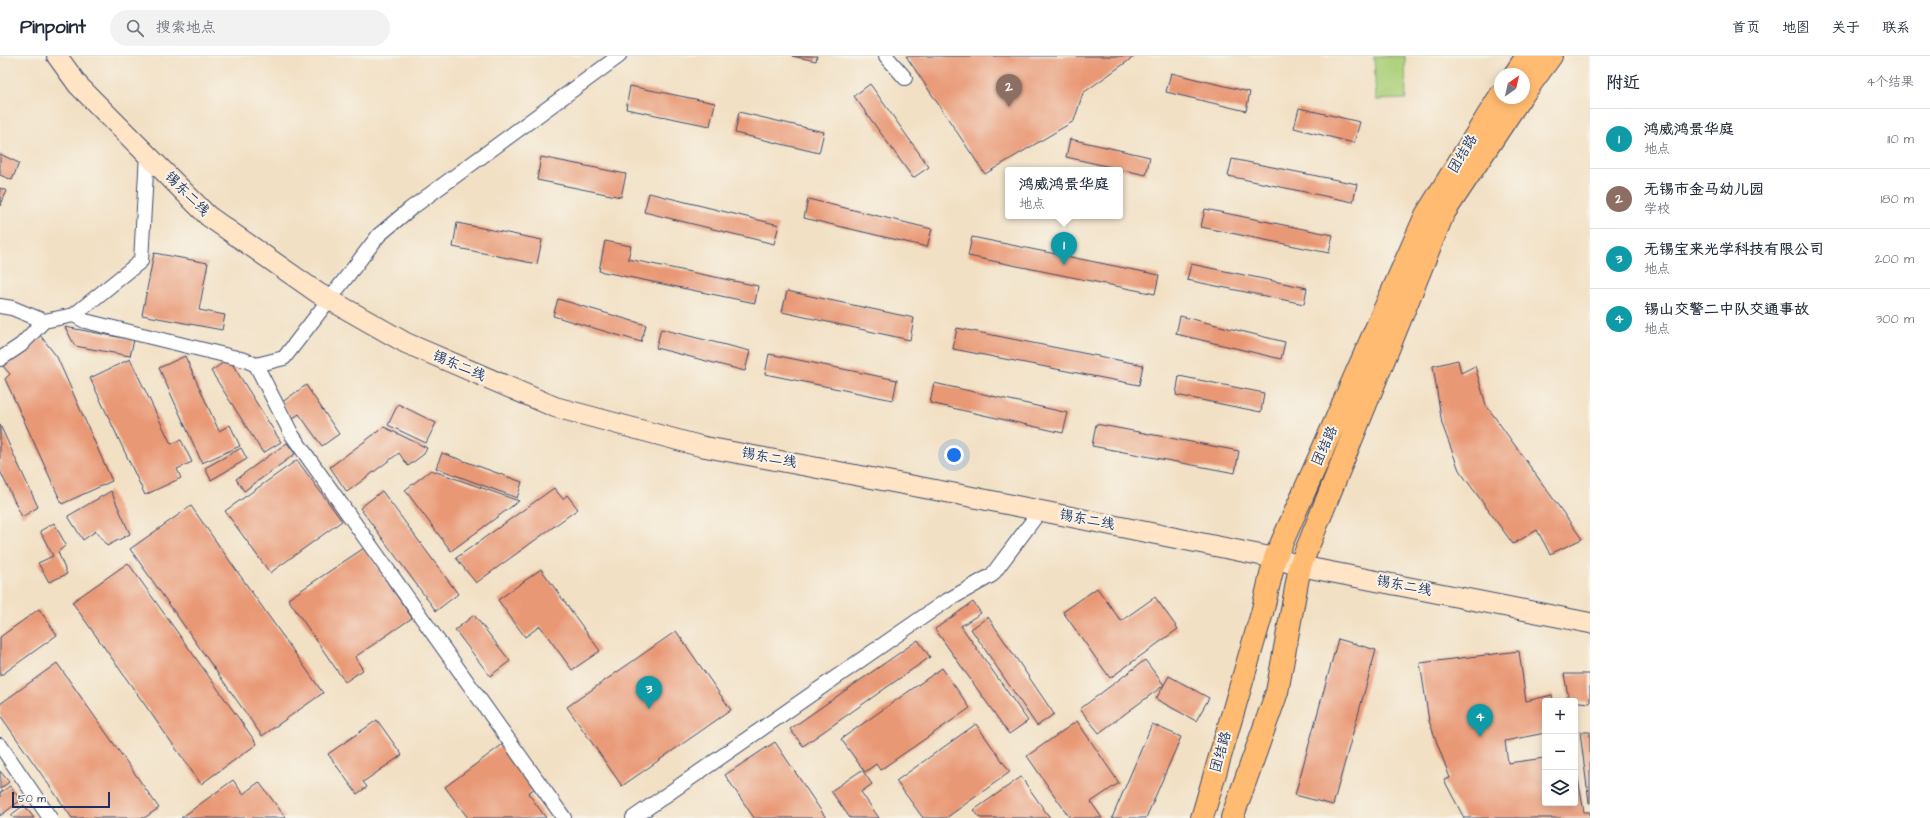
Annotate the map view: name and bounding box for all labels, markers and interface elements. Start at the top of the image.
search box [110,10,390,46]
text: Pinpoint [20,14,86,41]
icon: search [124,17,146,39]
text: 搜索地点 [156,17,216,38]
text: 首页 [1732,18,1760,38]
text: 地图 [1782,18,1810,38]
text: 关于 [1832,18,1860,38]
text: 联系 [1882,18,1910,38]
north arrow [1494,68,1530,104]
text: 附近 [1606,71,1640,95]
text: 4个结果 [1866,73,1914,91]
pin: 2 [996,74,1022,107]
text: 鸿威鸿景华庭 [1644,119,1734,140]
text: 1 [1618,130,1620,148]
text: 110 m [1887,130,1914,148]
street label: 团结路 [1444,131,1482,177]
text: 地点 [1644,140,1670,158]
street label: 锡东二线 [160,167,214,221]
popup [1005,167,1123,219]
text: 鸿威鸿景华庭 [1019,174,1109,195]
text: 无锡市金马幼儿园 [1644,179,1764,200]
text: 2 [1615,190,1623,208]
text: 180 m [1880,190,1914,208]
text: 地点 [1019,195,1045,213]
text: 学校 [1644,200,1670,218]
pin: 1 [1051,232,1077,265]
text: 无锡宝来光学科技有限公司 [1644,239,1824,260]
text: 3 [1616,250,1622,268]
text: 200 m [1875,250,1914,268]
text: 地点 [1644,260,1670,278]
text: 锡山交警二中队交通事故 [1644,299,1809,320]
text: 4 [1615,310,1623,328]
text: 300 m [1876,310,1914,328]
text: 地点 [1644,320,1670,338]
street label: 锡东二线 [429,346,489,386]
street label: 团结路 [1307,423,1343,469]
street label: 锡东二线 [740,443,798,473]
your location [944,445,964,465]
street label: 锡东二线 [1058,505,1116,535]
street label: 锡东二线 [1375,571,1433,601]
pin: 3 [636,676,662,709]
map controls [1542,698,1578,806]
button: + [1542,698,1578,734]
pin: 4 [1467,704,1493,737]
street label: 团结路 [1206,729,1236,775]
button: − [1542,734,1578,770]
button: layers [1542,770,1578,806]
scale bar [12,790,110,809]
text: 50 m [18,791,46,806]

